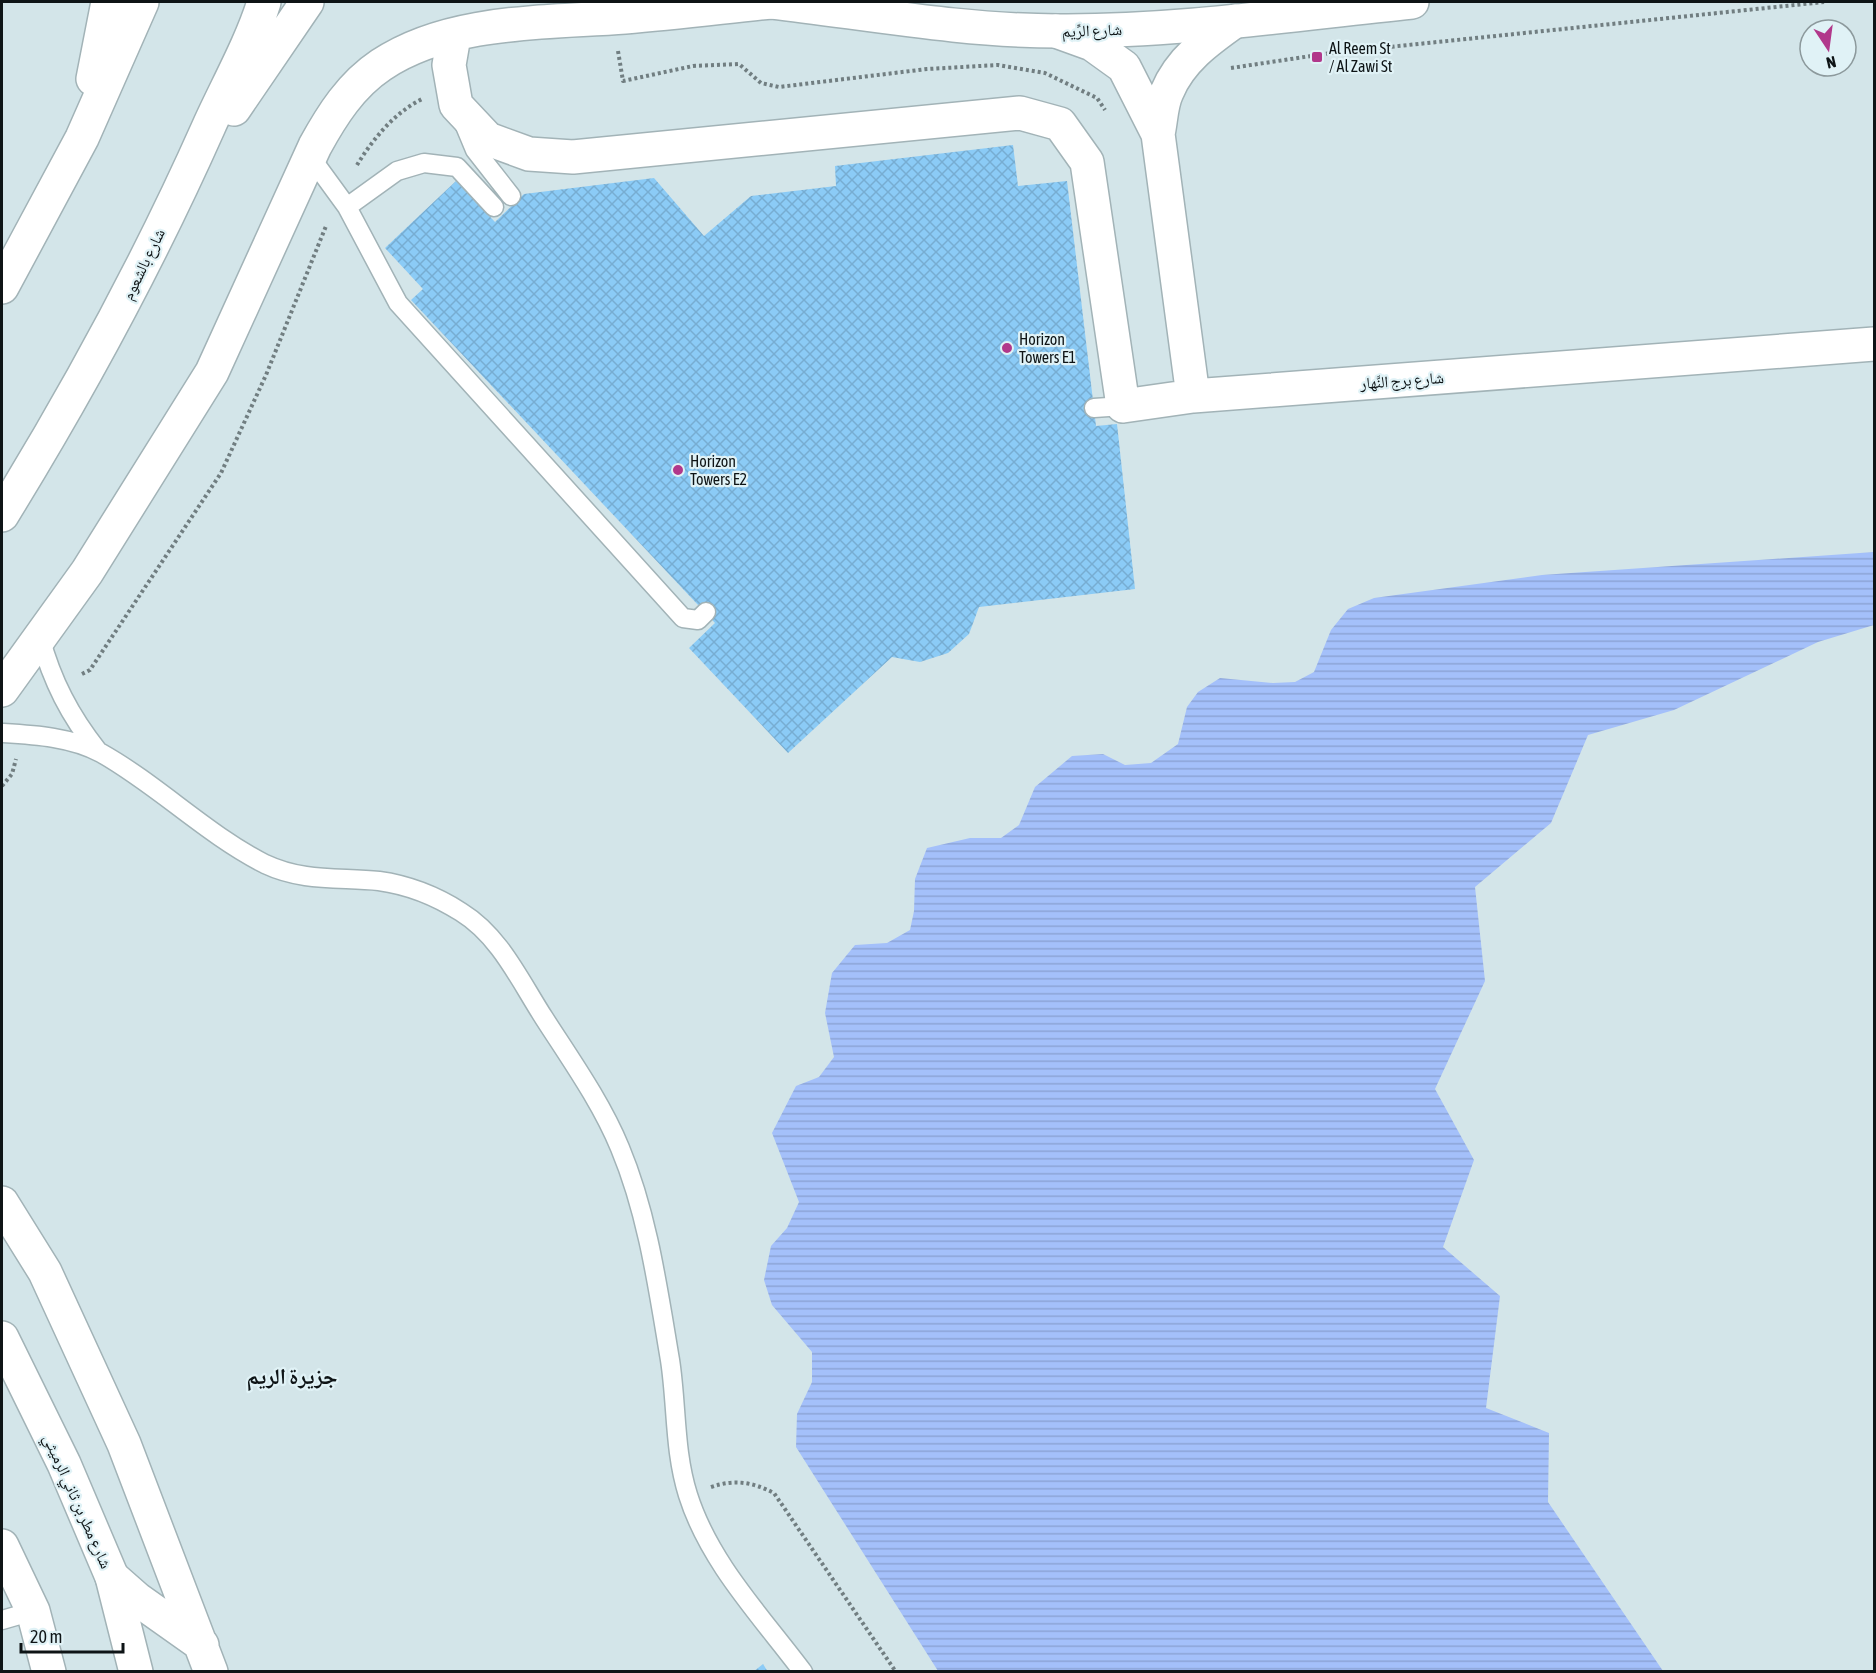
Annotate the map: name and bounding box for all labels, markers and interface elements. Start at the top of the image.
north arrow [1798,18,1858,78]
street label: شارع الرِّيم [1062,20,1122,42]
place label: Al Reem St / Al Zawi St [1329,39,1393,75]
marker: Al Reem St / Al Zawi St [1310,50,1324,64]
text: N [1825,53,1838,72]
street label: شارع بالشعوم [118,225,170,303]
place label: Horizon Towers E1 [1019,330,1076,366]
marker: Horizon Towers E1 [1000,341,1014,355]
street label: شارع برج النَّهار [1358,368,1445,394]
place label: Horizon Towers E2 [690,452,747,488]
marker: Horizon Towers E2 [671,463,685,477]
district label: جزيرة الريم [246,1363,338,1391]
street label: شارع مطر بن ثاني الرميثي [37,1431,116,1573]
scale bar [21,1616,123,1654]
text: 20 m [30,1626,62,1647]

